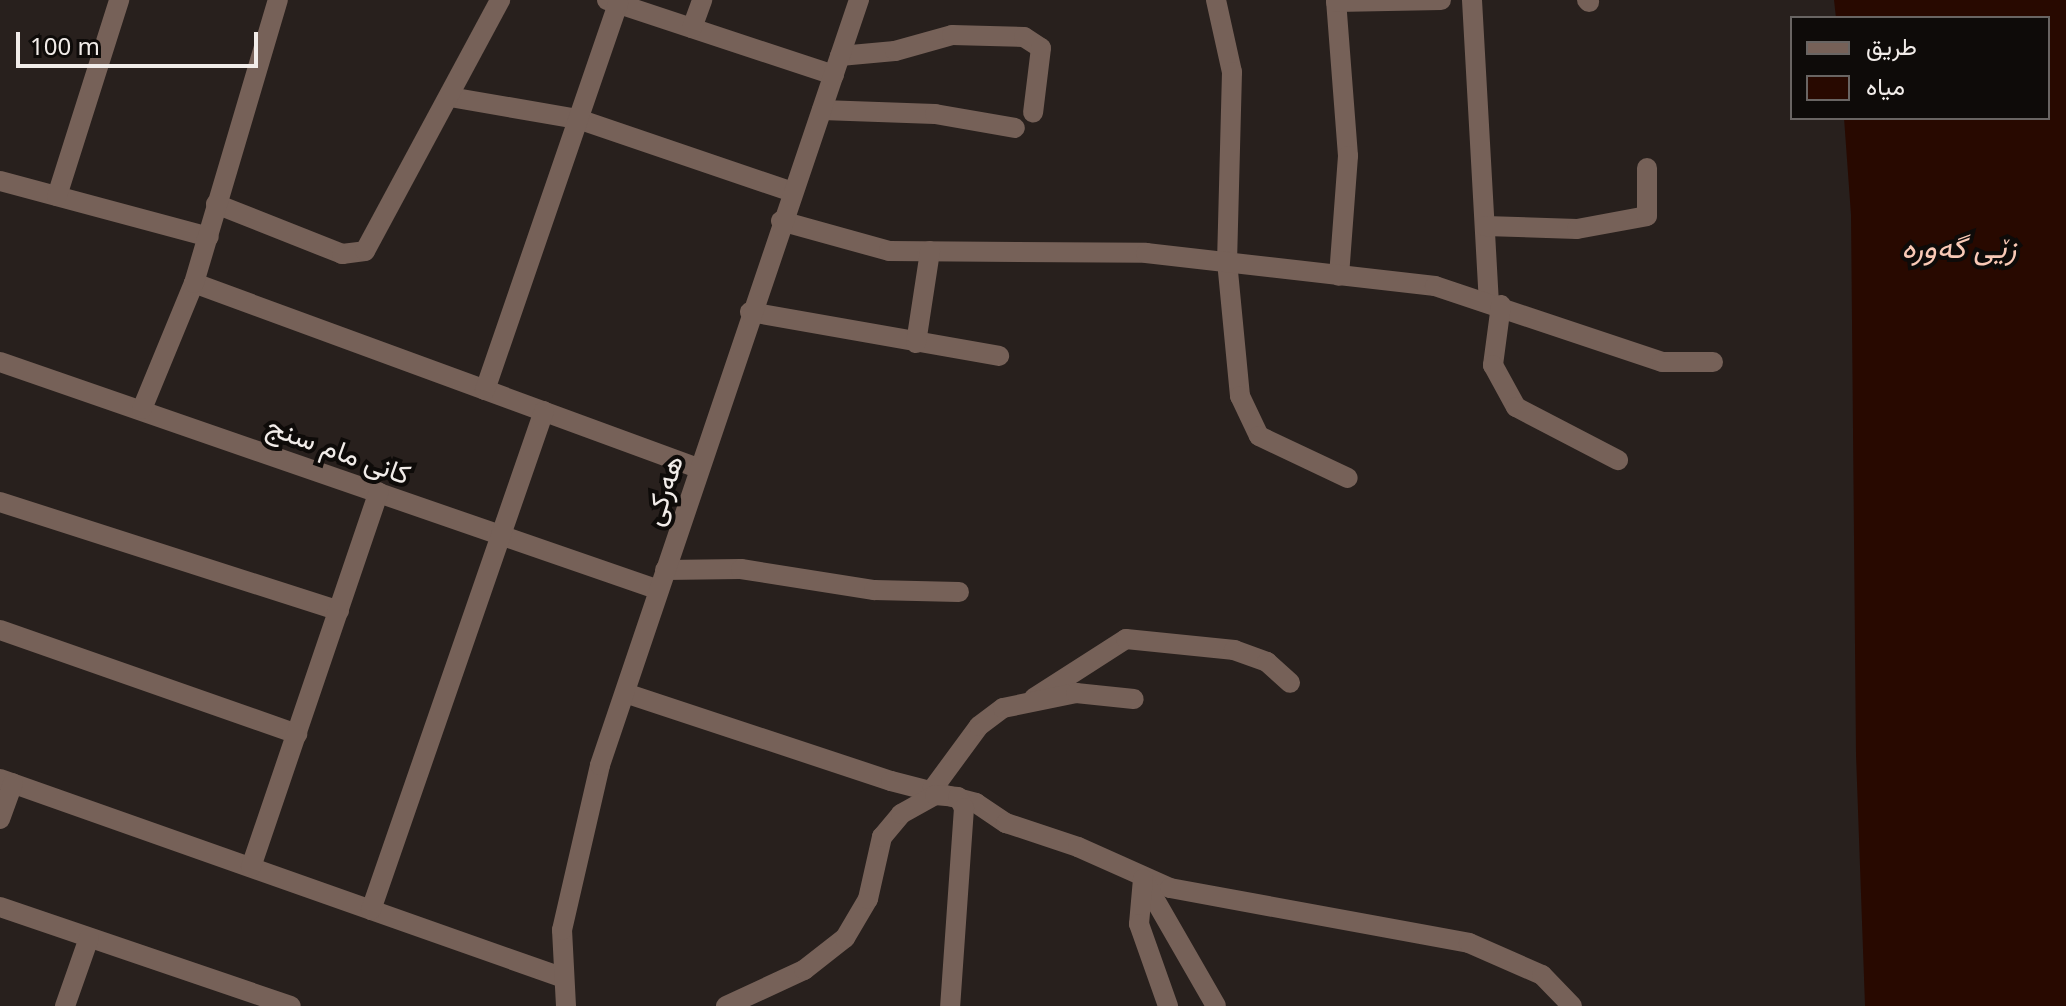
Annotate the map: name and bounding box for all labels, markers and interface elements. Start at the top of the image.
scale bar [20,16,262,66]
legend [1790,16,2050,120]
text: 100 m [30,29,100,62]
text: طريق [1866,29,1917,62]
text: مياه [1866,69,1905,102]
water label: زێی گەورە [1901,229,2017,265]
street label: کانی مام سنج [263,408,415,490]
street label: هەرکی [635,451,689,529]

